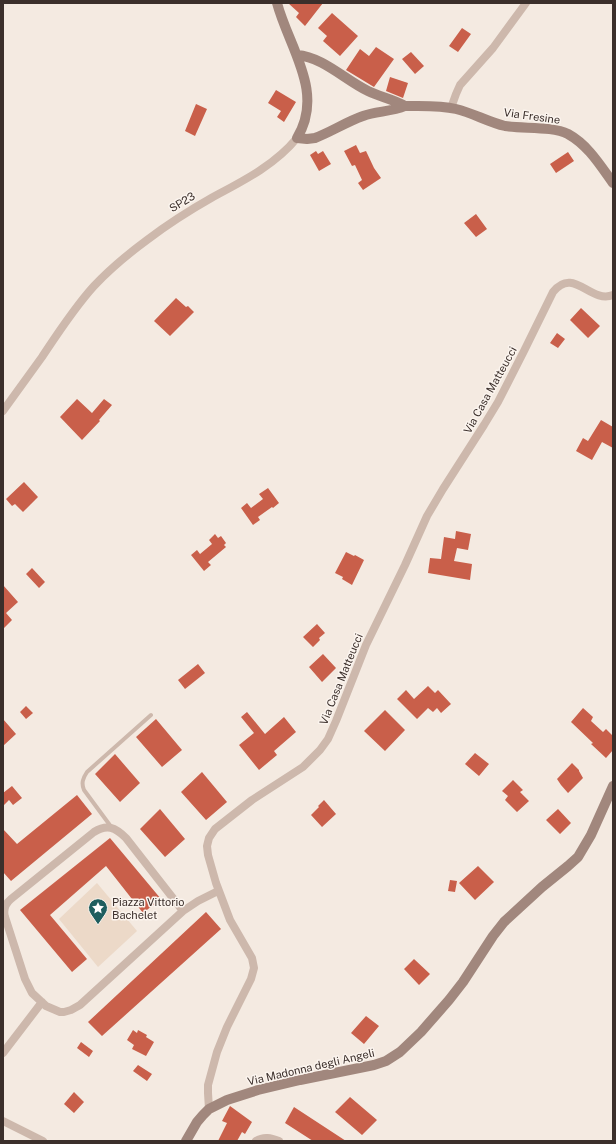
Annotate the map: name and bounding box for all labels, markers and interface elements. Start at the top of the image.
street label: Via Fresine [503,106,561,126]
street label: SP23 [167,190,197,214]
street label: Via Casa Matteucci [461,345,519,435]
street label: Via Casa Matteucci [317,632,365,726]
place label: Piazza Vittorio Bachelet [112,896,184,921]
place icon: Piazza Vittorio Bachelet [87,897,109,925]
street label: Via Madonna degli Angeli [246,1047,376,1087]

